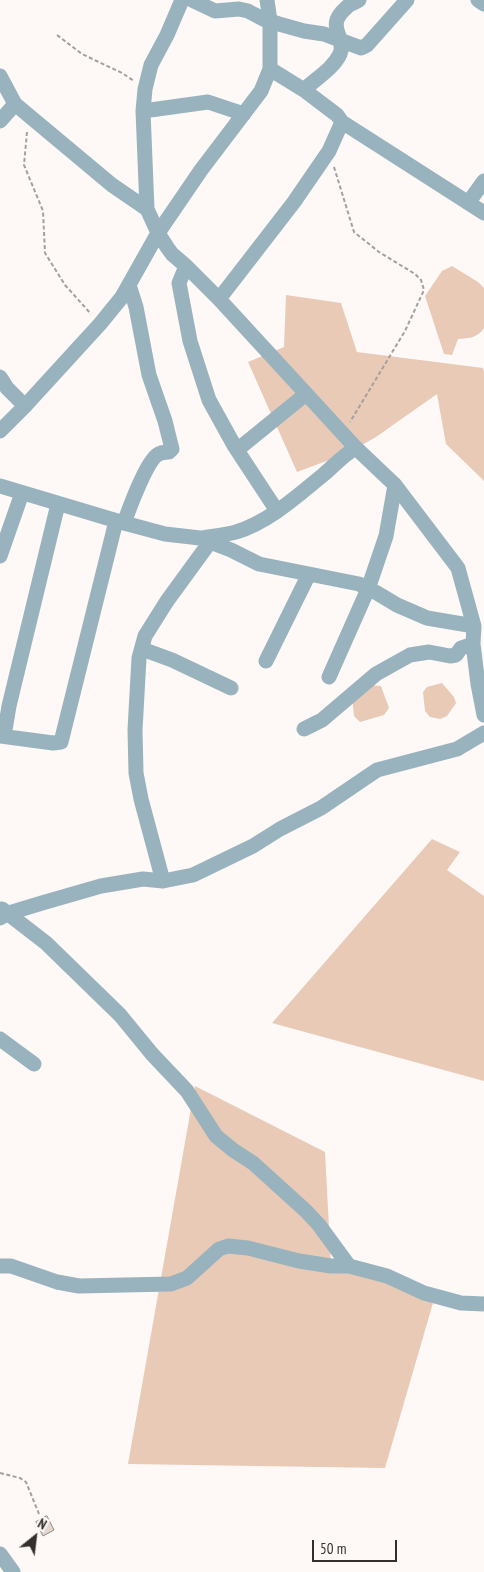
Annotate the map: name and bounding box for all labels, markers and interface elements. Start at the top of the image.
north arrow [10,1512,60,1562]
text: N [35,1514,50,1534]
scale bar [314,1530,399,1562]
text: 50 m [320,1539,346,1558]

